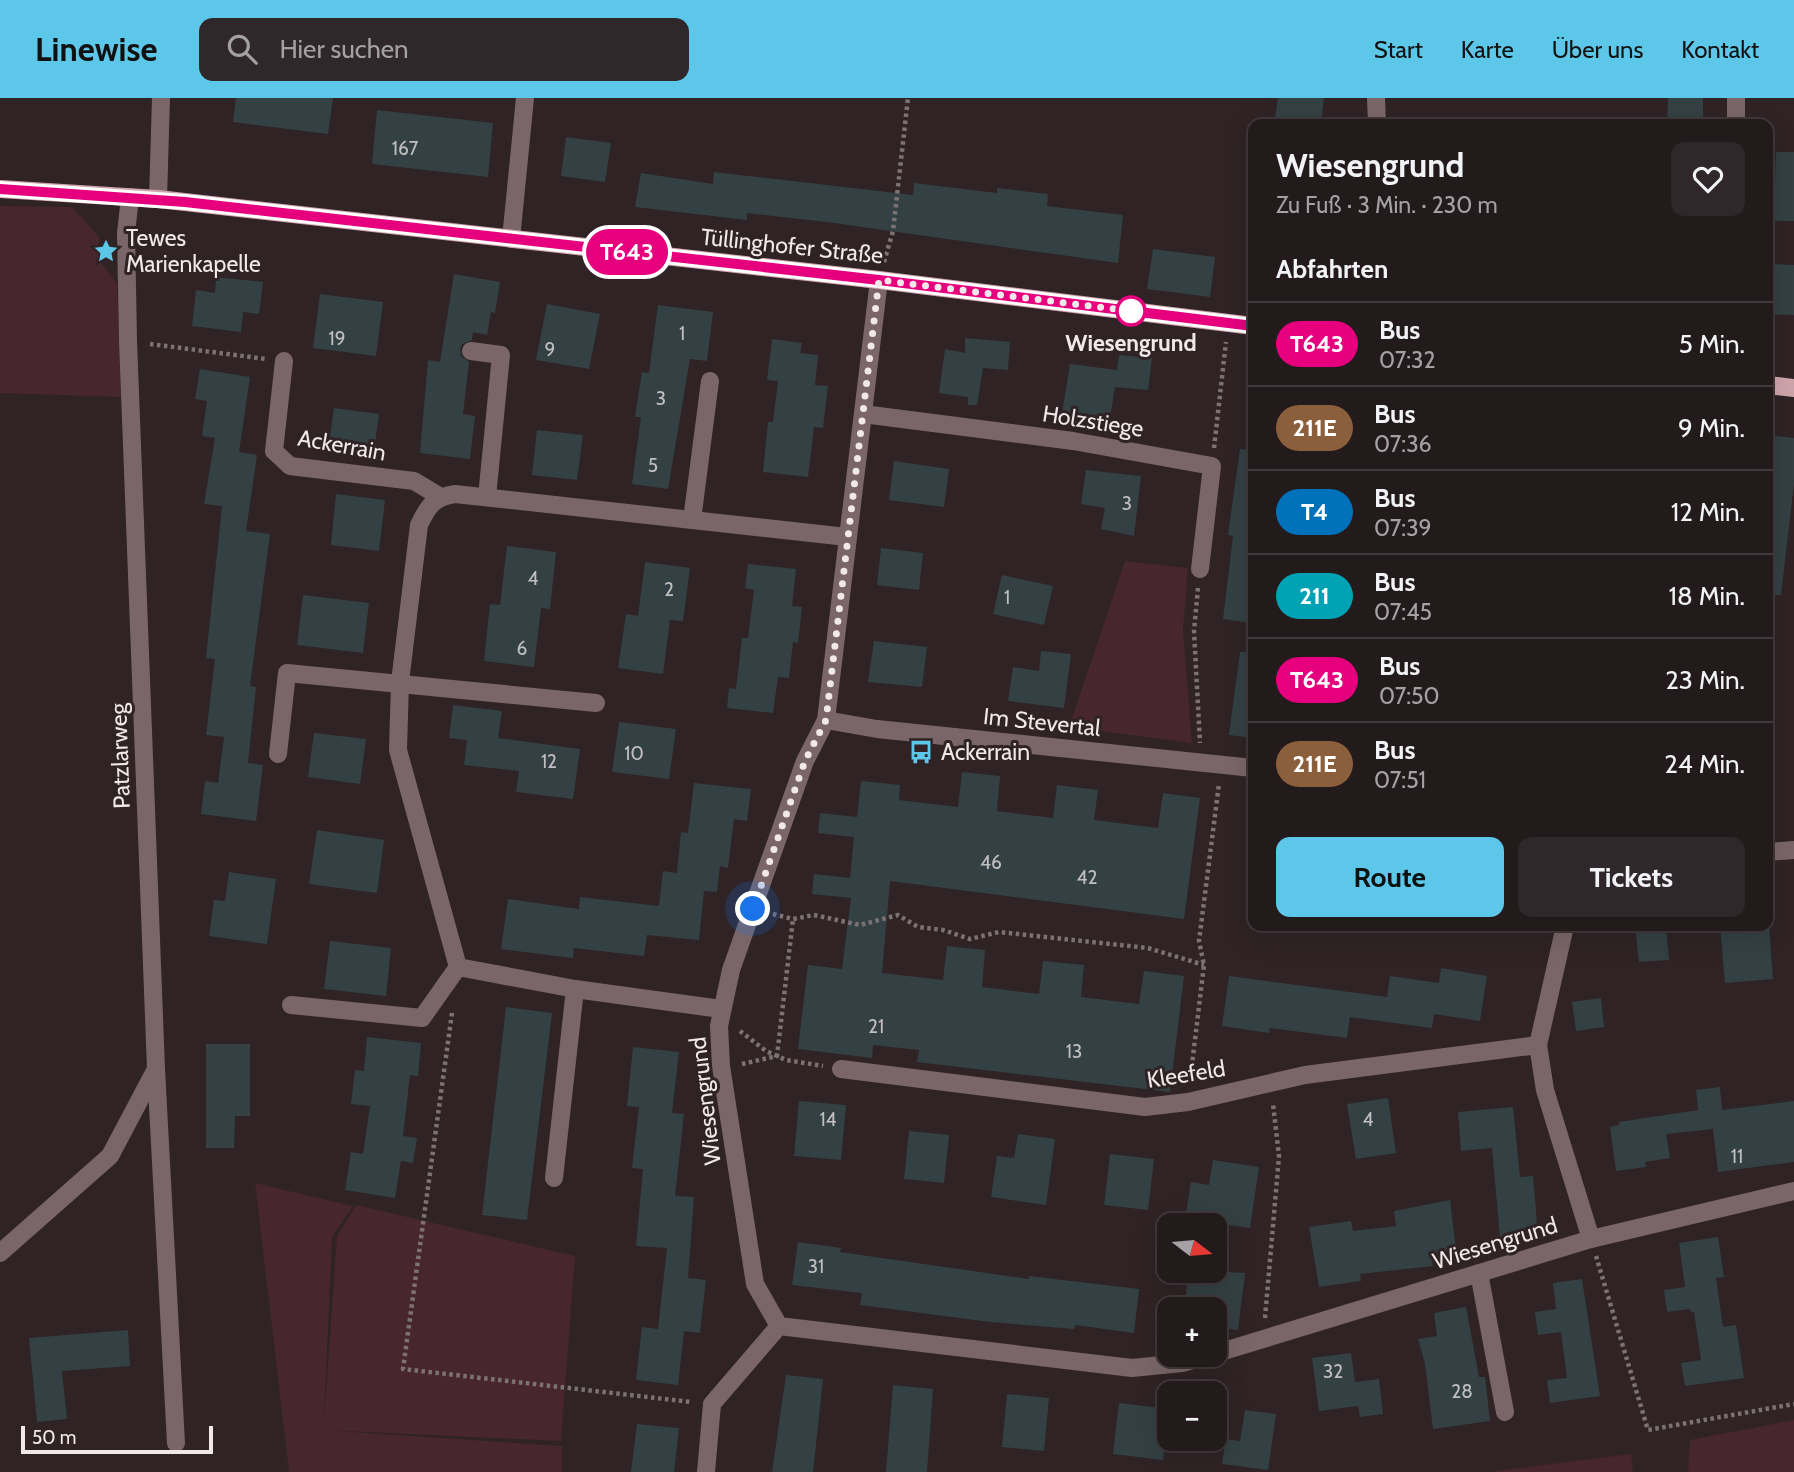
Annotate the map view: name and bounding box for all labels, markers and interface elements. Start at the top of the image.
search box [199,18,689,81]
text: Linewise [35,29,157,69]
icon: search [223,30,261,68]
text: Hier suchen [279,33,409,65]
text: Start [1374,35,1423,64]
text: Karte [1461,35,1514,64]
text: Über uns [1552,35,1643,64]
text: Kontakt [1681,35,1759,64]
house number: 167 [392,137,419,160]
button: heart [1671,142,1745,216]
text: Wiesengrund [1276,145,1464,185]
text: Zu Fuß · 3 Min. · 230 m [1276,191,1498,219]
street label: Tüllinghofer Straße [700,223,885,270]
place label: Tewes Marienkapelle [126,224,261,278]
line badge: T643 [578,229,676,275]
place icon: Tewes Marienkapelle [92,237,120,265]
text: T643 [600,237,654,266]
text: Abfahrten [1276,253,1388,285]
marker: Wiesengrund [1116,296,1146,326]
text: Bus [1379,314,1420,346]
house number: 1 [679,322,685,345]
house number: 19 [329,327,346,350]
text: 5 Min. [1679,328,1745,360]
place label: Wiesengrund [1065,329,1197,357]
text: T643 [1290,329,1344,358]
house number: 9 [545,338,555,361]
text: 07:32 [1379,346,1436,374]
house number: 3 [656,387,666,410]
text: Bus [1374,398,1415,430]
street label: Holzstiege [1040,399,1146,443]
text: 9 Min. [1678,412,1745,444]
text: 211E [1292,413,1337,442]
street label: Ackerrain [296,423,388,467]
text: 07:36 [1374,430,1432,458]
house number: 5 [648,454,658,477]
text: Bus [1374,482,1415,514]
house number: 3 [1122,492,1132,515]
text: 12 Min. [1671,496,1745,528]
text: T4 [1301,497,1328,526]
text: 07:39 [1374,514,1432,542]
text: Bus [1374,566,1415,598]
house number: 4 [528,567,539,590]
house number: 2 [664,578,674,601]
text: 18 Min. [1669,580,1745,612]
text: 211 [1299,581,1330,610]
house number: 1 [1004,586,1010,609]
text: 07:45 [1374,598,1432,626]
house number: 6 [517,637,527,660]
text: Bus [1379,650,1420,682]
text: 23 Min. [1665,664,1745,696]
text: T643 [1290,665,1344,694]
text: 07:50 [1379,682,1440,710]
street label: Patzlarweg [104,702,136,809]
street label: Im Stevertal [982,702,1103,742]
text: Bus [1374,734,1415,766]
bus stop icon: Ackerrain [907,738,935,766]
place label: Ackerrain [941,738,1030,766]
house number: 10 [624,742,644,765]
text: 24 Min. [1664,748,1745,780]
text: 211E [1292,749,1337,778]
house number: 12 [541,750,557,773]
text: 07:51 [1374,766,1426,794]
button: Route [1276,837,1504,917]
button: Tickets [1518,837,1745,917]
house number: 46 [980,851,1002,874]
house number: 42 [1077,866,1097,889]
your location [735,891,770,926]
house number: 21 [868,1015,884,1038]
street label: Wiesengrund [683,1035,727,1167]
house number: 13 [1066,1040,1082,1063]
street label: Kleefeld [1145,1054,1227,1094]
house number: 14 [819,1108,837,1131]
house number: 4 [1363,1108,1374,1131]
house number: 11 [1731,1145,1743,1168]
street label: Wiesengrund [1429,1211,1561,1275]
north arrow [1157,1213,1227,1283]
map controls [1157,1213,1227,1451]
house number: 31 [808,1255,824,1278]
button: + [1157,1297,1227,1367]
house number: 32 [1323,1360,1343,1383]
house number: 28 [1451,1380,1473,1403]
button: − [1157,1381,1227,1451]
scale bar [21,1423,214,1455]
text: 50 m [32,1426,76,1449]

